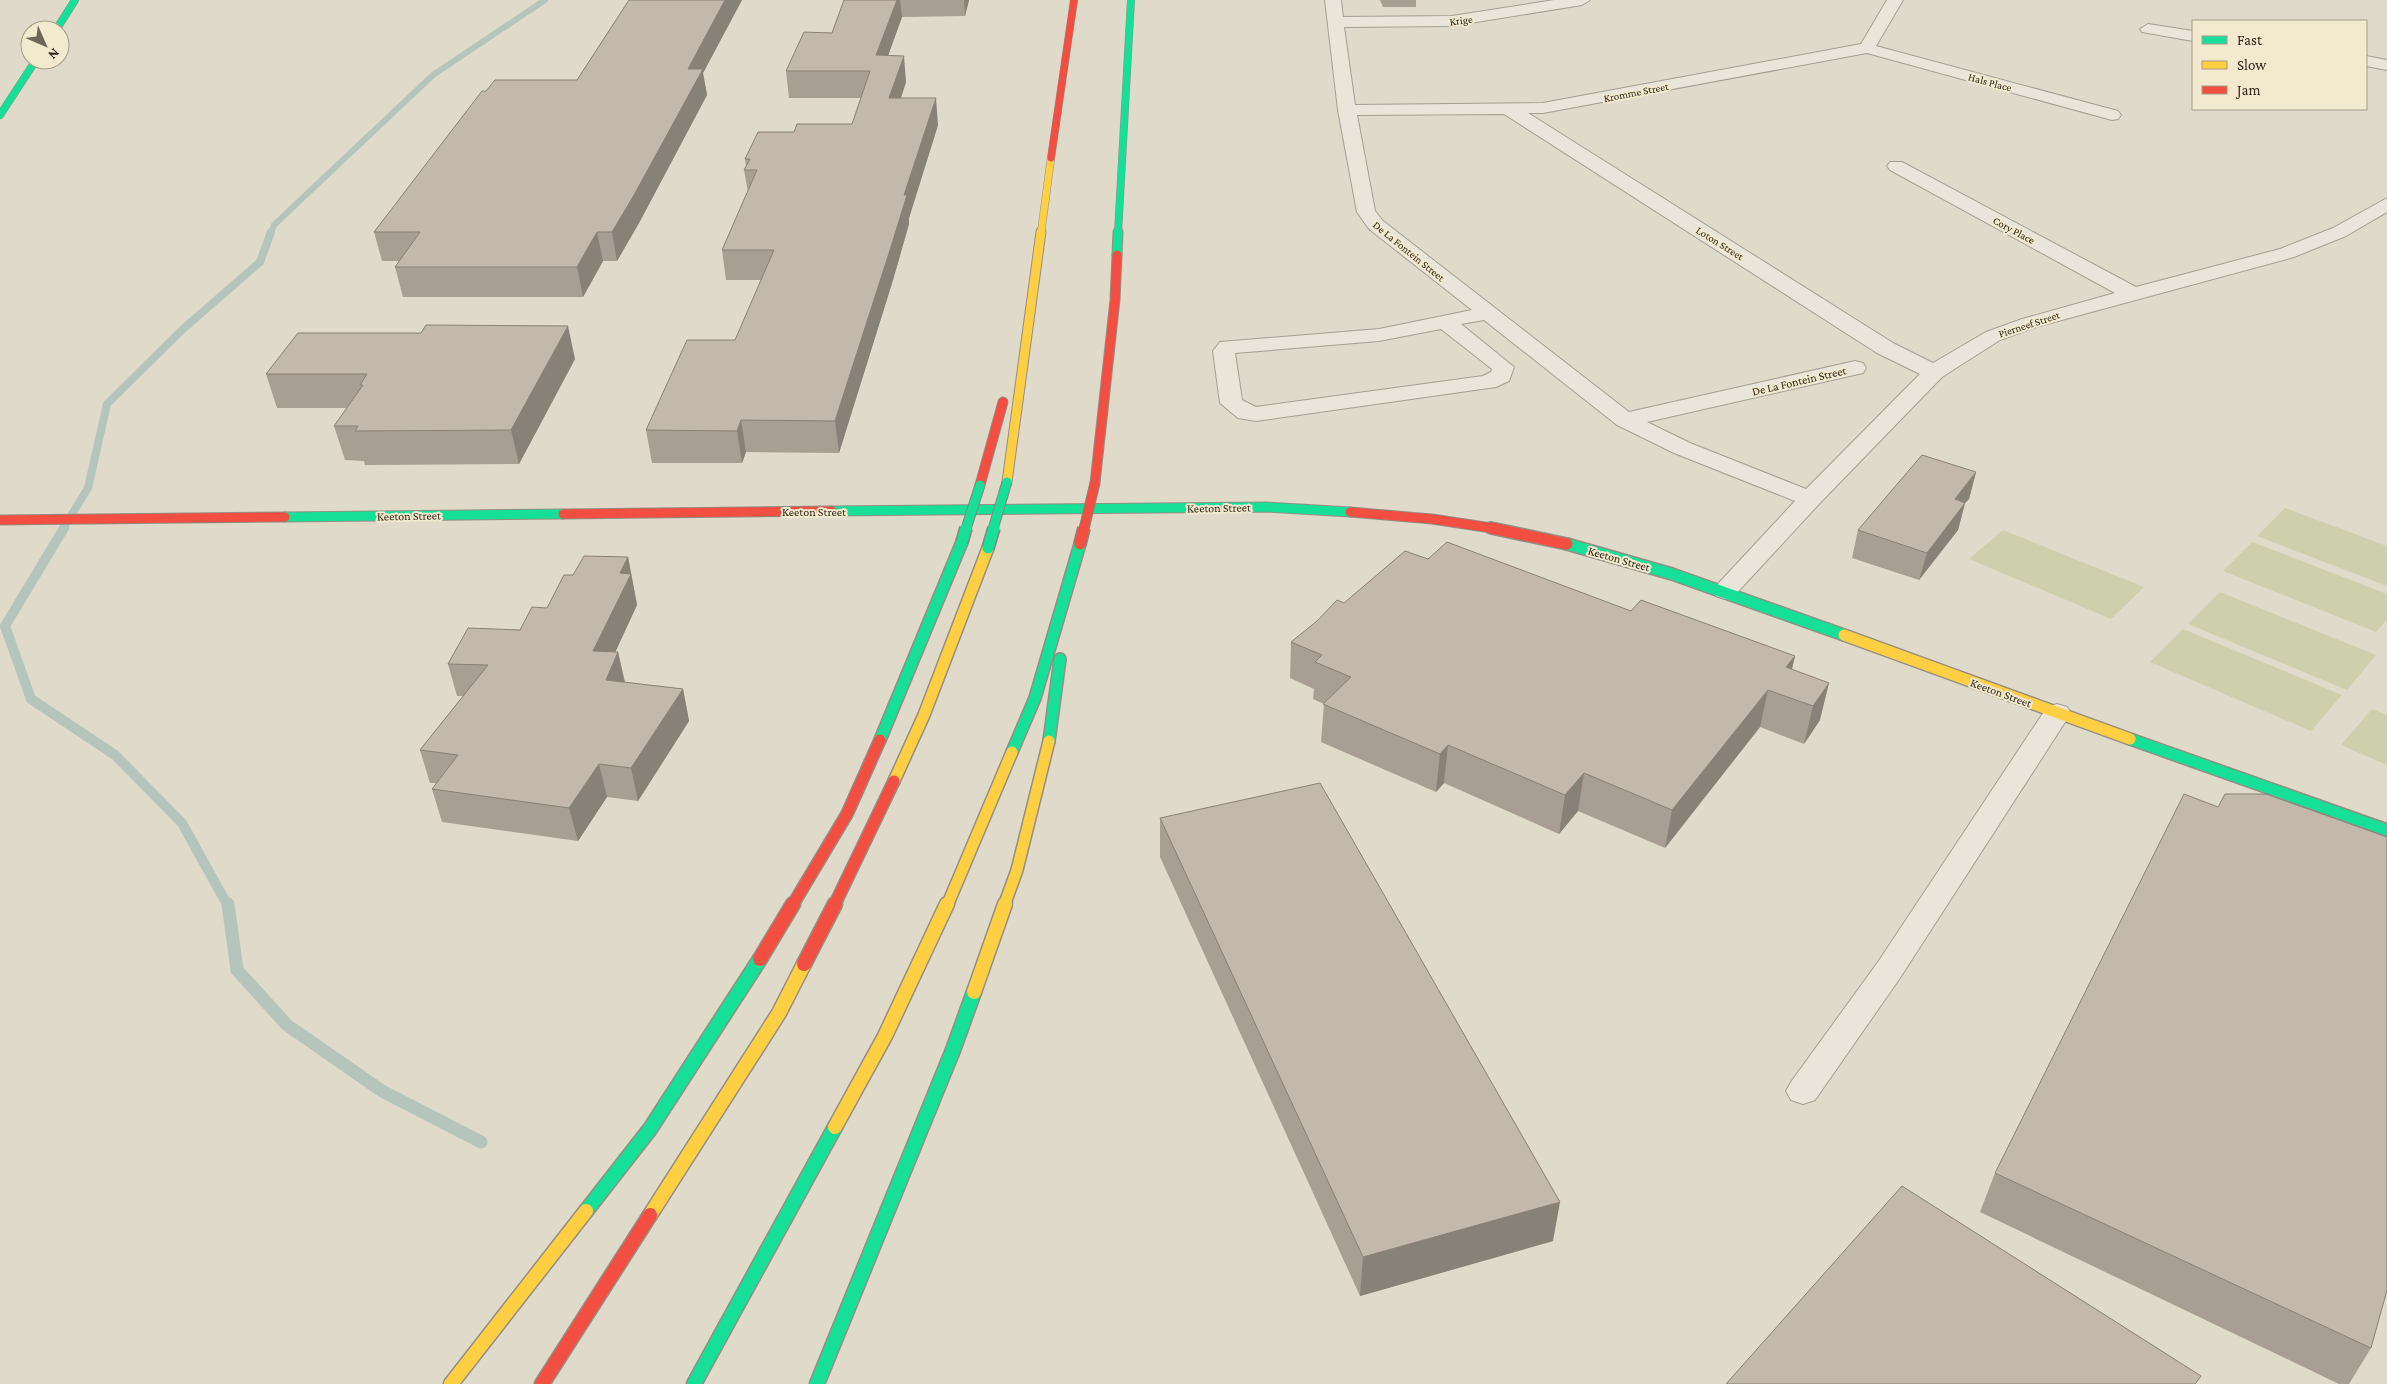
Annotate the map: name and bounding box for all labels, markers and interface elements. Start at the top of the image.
street label: Krige [1449,13,1474,28]
north arrow [20,20,70,70]
legend [2192,20,2367,110]
text: Fast [2237,32,2263,48]
text: N [45,45,63,64]
text: Slow [2237,57,2267,73]
street label: Hals Place [1967,70,2013,94]
street label: Kromme Street [1603,80,1670,104]
text: Jam [2235,82,2260,99]
street label: Cory Place [1990,214,2037,247]
street label: De La Fontein Street [1371,219,1447,284]
street label: Loton Street [1694,224,1746,263]
street label: Pierneef Street [1997,308,2062,340]
street label: De La Fontein Street [1750,363,1849,399]
street label: Keeton Street [1187,500,1252,516]
street label: Keeton Street [782,505,847,519]
street label: Keeton Street [377,508,442,524]
street label: Keeton Street [1586,543,1653,575]
street label: Keeton Street [1969,675,2034,711]

